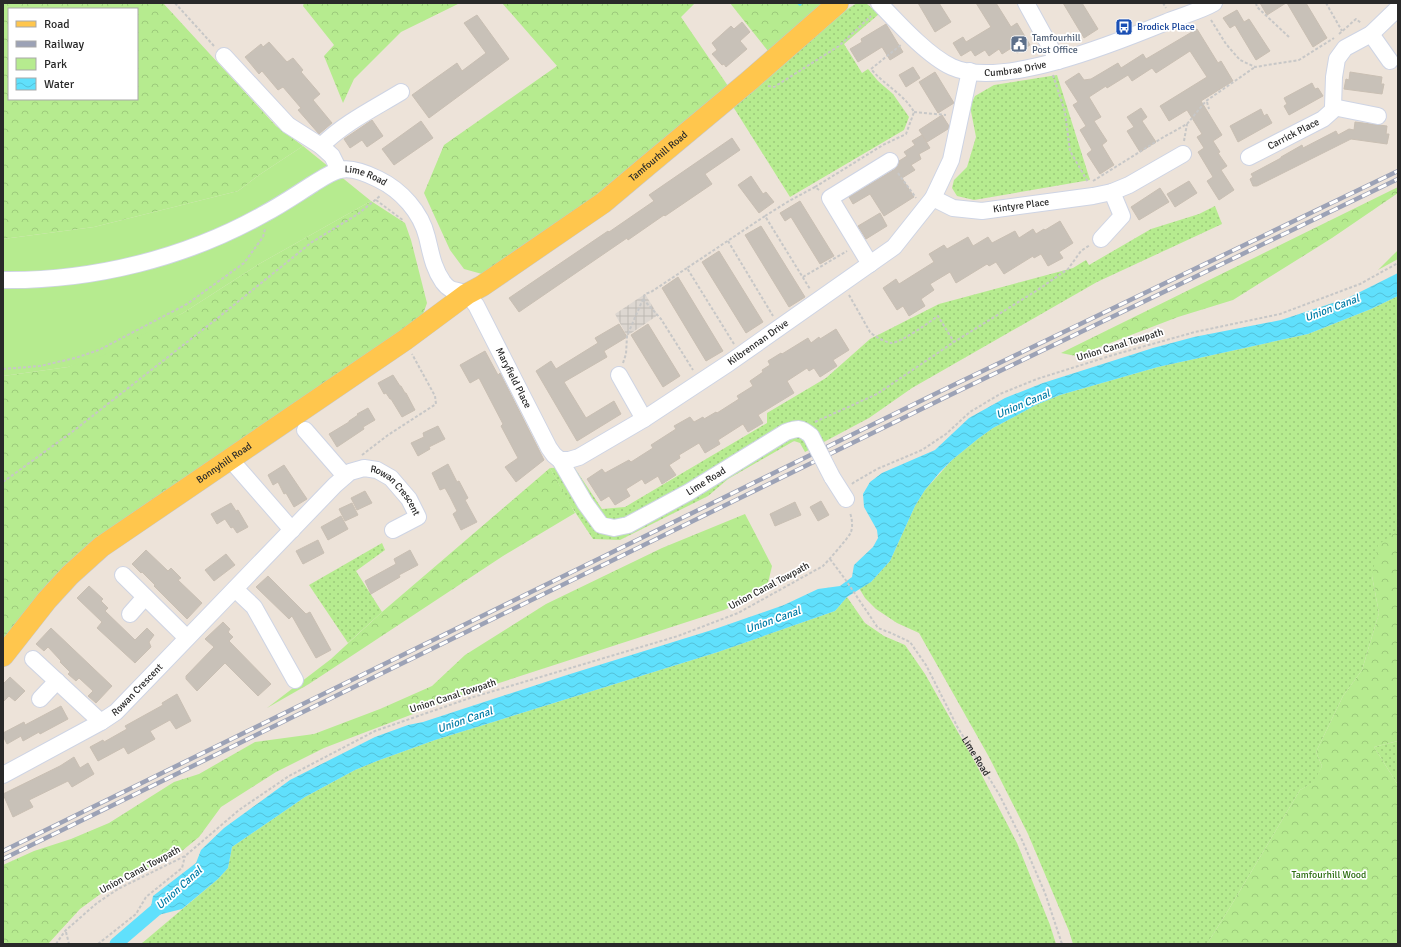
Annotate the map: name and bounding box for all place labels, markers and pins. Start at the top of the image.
bus stop icon: Brodick Place [1114,17,1134,37]
place label: Brodick Place [1137,21,1195,33]
place label: Tamfourhill Post Office [1032,32,1081,56]
public building icon: Tamfourhill Post Office [1009,34,1029,54]

